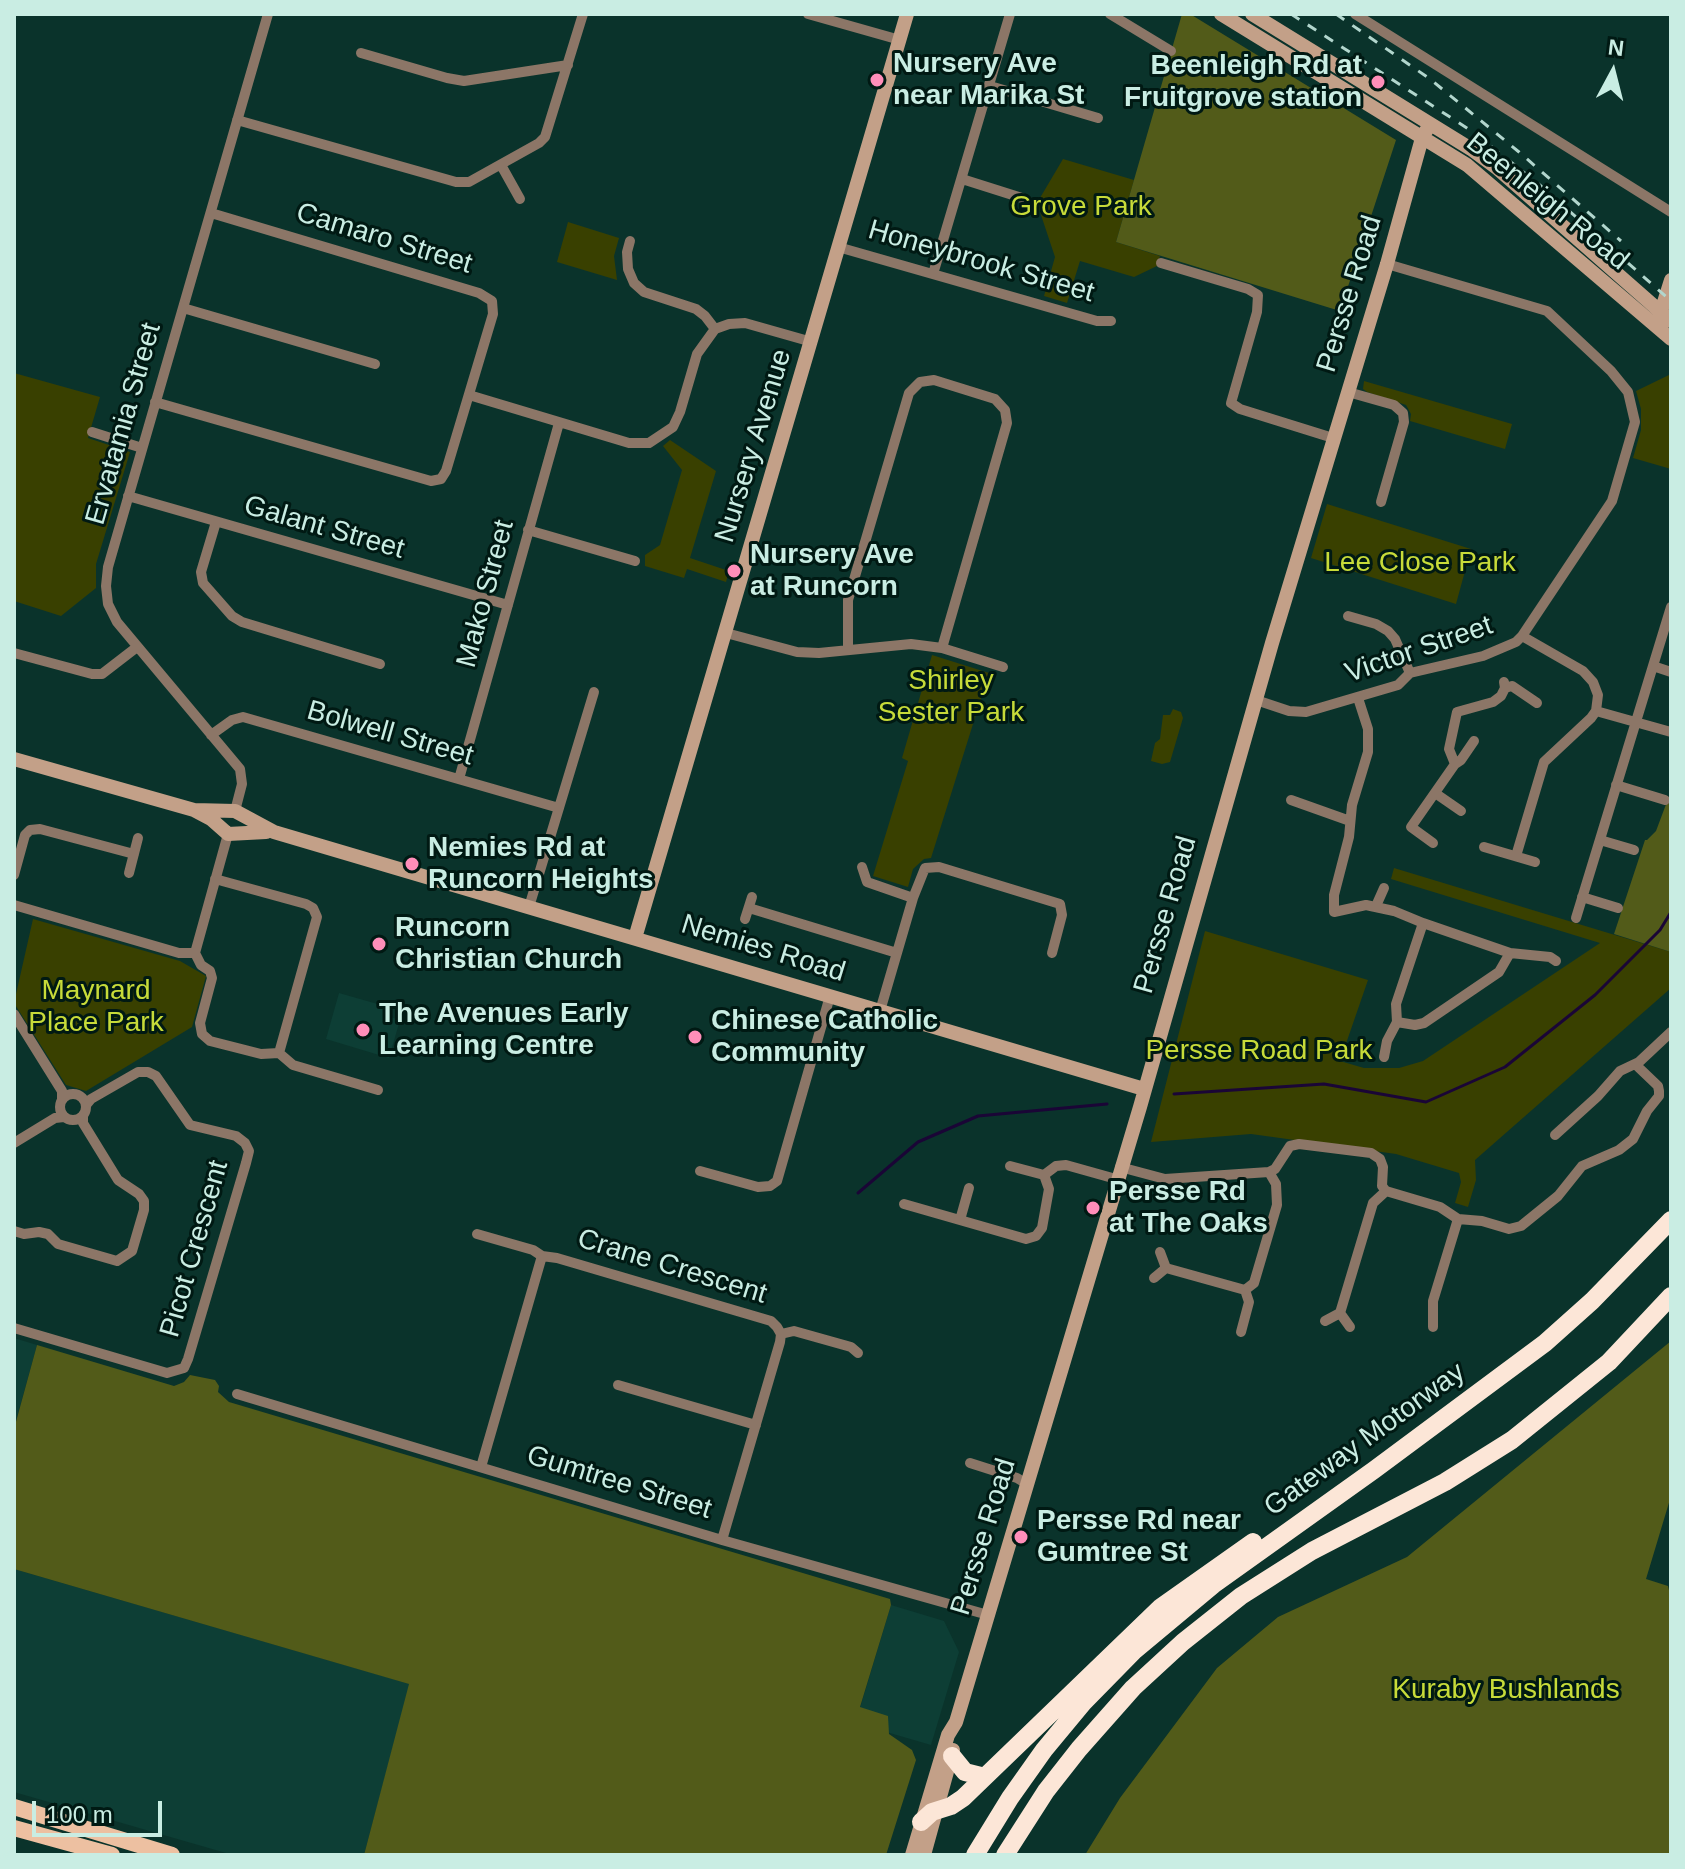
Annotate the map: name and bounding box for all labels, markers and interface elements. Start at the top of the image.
north arrow [1573,32,1653,112]
text: N [1607,34,1625,61]
place label: Nursery Ave near Marika St [893,47,1084,113]
place label: Beenleigh Rd at Fruitgrove station [1124,49,1362,115]
marker: Nursery Ave near Marika St [868,71,886,89]
marker: Beenleigh Rd at Fruitgrove station [1369,73,1387,91]
street label: Beenleigh Road [1459,126,1635,278]
park label: Grove Park [1010,190,1152,224]
street label: Camaro Street [292,196,476,282]
street label: Persse Road [1310,212,1390,376]
street label: Honeybrook Street [864,214,1098,310]
street label: Ervatamia Street [79,319,169,529]
street label: Nursery Avenue [709,345,799,547]
street label: Galant Street [240,489,408,567]
street label: Mako Street [450,517,522,671]
place label: Nursery Ave at Runcorn [750,538,914,604]
park label: Lee Close Park [1324,546,1516,580]
marker: Nursery Ave at Runcorn [725,562,743,580]
street label: Victor Street [1341,609,1497,691]
park label: Shirley Sester Park [878,664,1024,730]
street label: Bolwell Street [303,694,477,774]
place label: Nemies Rd at Runcorn Heights [428,831,654,897]
street label: Persse Road [1128,833,1204,997]
marker: Nemies Rd at Runcorn Heights [403,855,421,873]
street label: Nemies Road [677,908,849,990]
place label: Runcorn Christian Church [395,911,622,977]
marker: Runcorn Christian Church [370,935,388,953]
park label: Maynard Place Park [28,974,164,1040]
place label: The Avenues Early Learning Centre [379,997,629,1063]
place label: Chinese Catholic Community [711,1004,938,1070]
marker: The Avenues Early Learning Centre [354,1021,372,1039]
marker: Chinese Catholic Community [686,1028,704,1046]
park label: Persse Road Park [1145,1034,1373,1068]
street label: Picot Crescent [154,1157,236,1341]
place label: Persse Rd at The Oaks [1109,1175,1268,1241]
marker: Persse Rd at The Oaks [1084,1199,1102,1217]
street label: Crane Crescent [573,1222,771,1312]
street label: Gateway Motorway [1258,1356,1472,1524]
street label: Gumtree Street [523,1439,715,1527]
street label: Persse Road [944,1455,1024,1619]
place label: Persse Rd near Gumtree St [1037,1504,1241,1570]
marker: Persse Rd near Gumtree St [1012,1528,1030,1546]
park label: Kuraby Bushlands [1392,1673,1620,1707]
scale bar [36,1785,166,1835]
text: 100 m [46,1801,113,1828]

